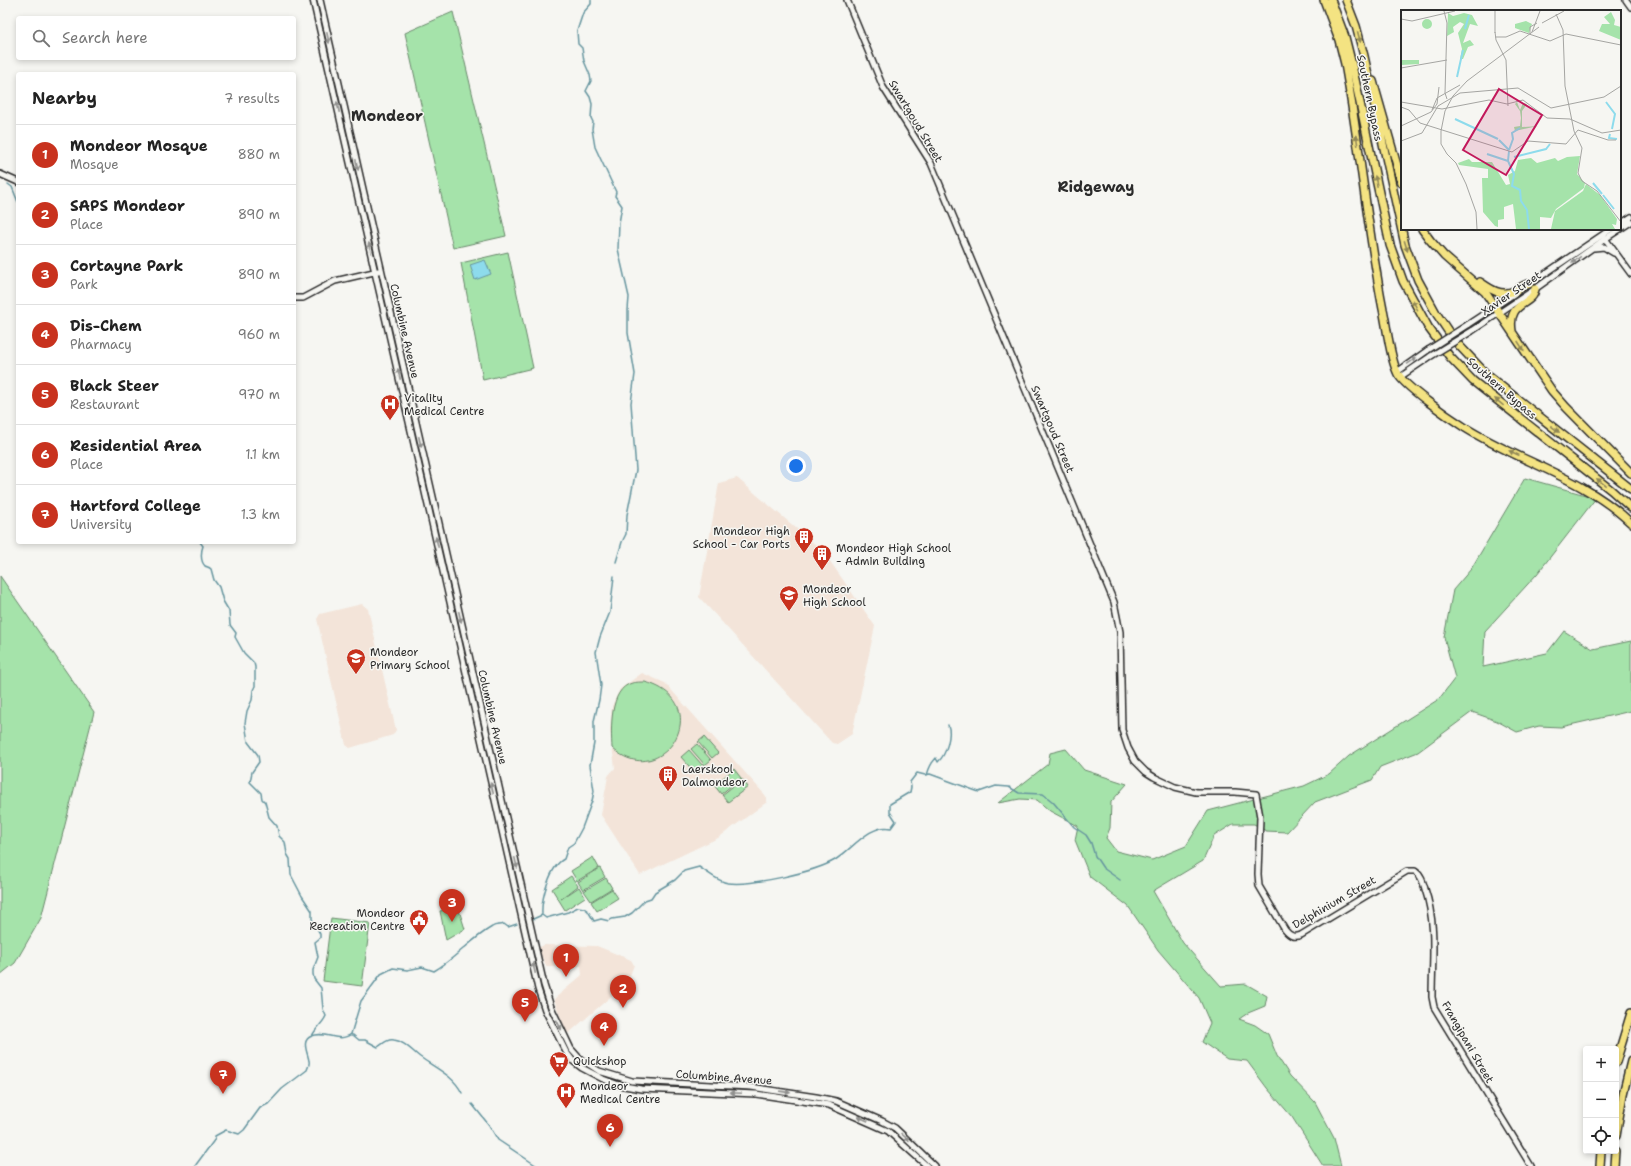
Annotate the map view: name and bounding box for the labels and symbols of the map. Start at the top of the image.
inset map [1401,10,1621,230]
one-way arrow [1356,31,1362,43]
one-way arrow [326,32,332,44]
street label: Southern Bypass [1353,53,1386,143]
street label: Swartgoud Street [885,77,946,165]
one-way arrow [334,101,340,113]
district label: Mondeor [351,106,423,126]
one-way arrow [1354,134,1360,146]
one-way arrow [354,159,360,171]
one-way arrow [1373,175,1379,187]
district label: Ridgeway [1057,177,1135,197]
one-way arrow [1403,240,1409,252]
one-way arrow [366,241,372,254]
one-way arrow [1570,256,1581,264]
street label: Xavier Street [1478,268,1544,319]
street label: Columbine Avenue [386,282,423,380]
one-way arrow [1411,299,1418,310]
one-way arrow [1517,341,1525,351]
street label: Southern Bypass [1464,354,1540,423]
one-way arrow [1407,357,1418,365]
one-way arrow [395,368,401,381]
street label: Swartgoud Street [1027,383,1078,475]
place label: Vitality Medical Centre [404,391,484,419]
hospital icon: Vitality Medical Centre [379,393,401,421]
one-way arrow [1493,398,1504,407]
one-way arrow [1550,425,1561,434]
one-way arrow [417,436,423,448]
one-way arrow [1508,450,1520,456]
your location [786,456,806,476]
one-way arrow [1596,478,1607,487]
place label: Mondeor High School - Car Ports [693,524,790,552]
building icon: Mondeor High School - Car Ports [793,526,815,554]
one-way arrow [433,536,439,548]
place label: Mondeor High School - Admin Building [836,541,952,569]
building icon: Mondeor High School - Admin Building [811,543,833,571]
place label: Mondeor High School [803,582,867,610]
school or university icon: Mondeor High School [778,584,800,612]
one-way arrow [457,611,463,623]
place label: Mondeor Primary School [370,645,450,673]
school or university icon: Mondeor Primary School [345,647,367,675]
street label: Columbine Avenue [474,668,511,766]
place label: Laerskool Dalmondeor [682,762,747,790]
building icon: Laerskool Dalmondeor [657,764,679,792]
one-way arrow [489,781,495,794]
one-way arrow [514,857,520,869]
street label: Delphinium Street [1290,872,1379,932]
pin: 3 [439,889,465,922]
place label: Mondeor Recreation Centre [309,906,405,934]
public building icon: Mondeor Recreation Centre [408,908,430,936]
pin: 1 [553,944,579,977]
one-way arrow [530,962,536,974]
pin: 2 [610,975,636,1008]
pin: 5 [512,989,538,1022]
street label: Frangipani Street [1438,999,1497,1086]
pin: 4 [591,1013,617,1046]
one-way arrow [556,1019,562,1031]
supermarket icon: Quickshop [548,1050,570,1078]
place label: Quickshop [573,1054,627,1069]
pin: 7 [210,1061,236,1094]
street label: Columbine Avenue [675,1067,773,1088]
place label: Mondeor Medical Centre [580,1079,660,1107]
hospital icon: Mondeor Medical Centre [555,1081,577,1109]
one-way arrow [730,1089,742,1096]
one-way arrow [779,1089,791,1095]
pin: 6 [597,1114,623,1147]
one-way arrow [856,1116,868,1122]
one-way arrow [900,1132,910,1141]

